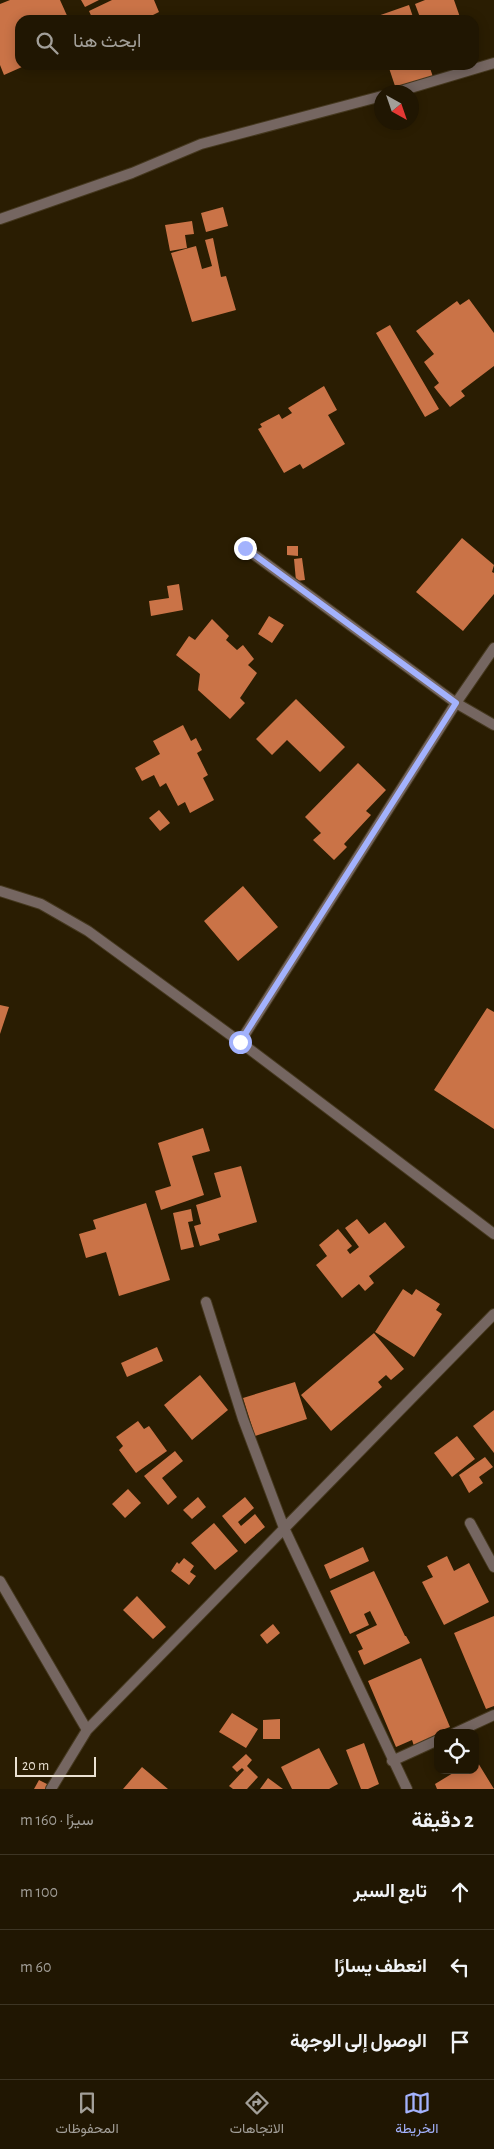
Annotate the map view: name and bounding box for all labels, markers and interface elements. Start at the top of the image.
search box [15,15,479,70]
icon: search [33,29,61,57]
text: ابحث هنا [73,32,141,51]
north arrow [374,85,419,130]
route end [234,537,257,560]
route start [229,1031,252,1054]
map controls [434,1729,479,1774]
button: locate [434,1729,479,1774]
scale bar [15,1754,96,1777]
text: 20 m [22,1759,49,1773]
text: 2 دقيقة [411,1810,474,1831]
text: سيرًا · 160 m [20,1812,94,1828]
icon: ahead [446,1878,474,1906]
text: تابع السير [353,1882,427,1901]
text: 100 m [20,1884,58,1900]
icon: left [446,1953,474,1981]
text: انعطف يسارًا [334,1957,427,1976]
text: 60 m [20,1959,51,1975]
icon: arrive [446,2028,474,2056]
text: الوصول إلى الوجهة [290,2032,427,2051]
tab: المحفوظات [56,2089,119,2141]
tab: الاتجاهات [230,2089,284,2141]
tab: الخريطة [395,2089,438,2141]

